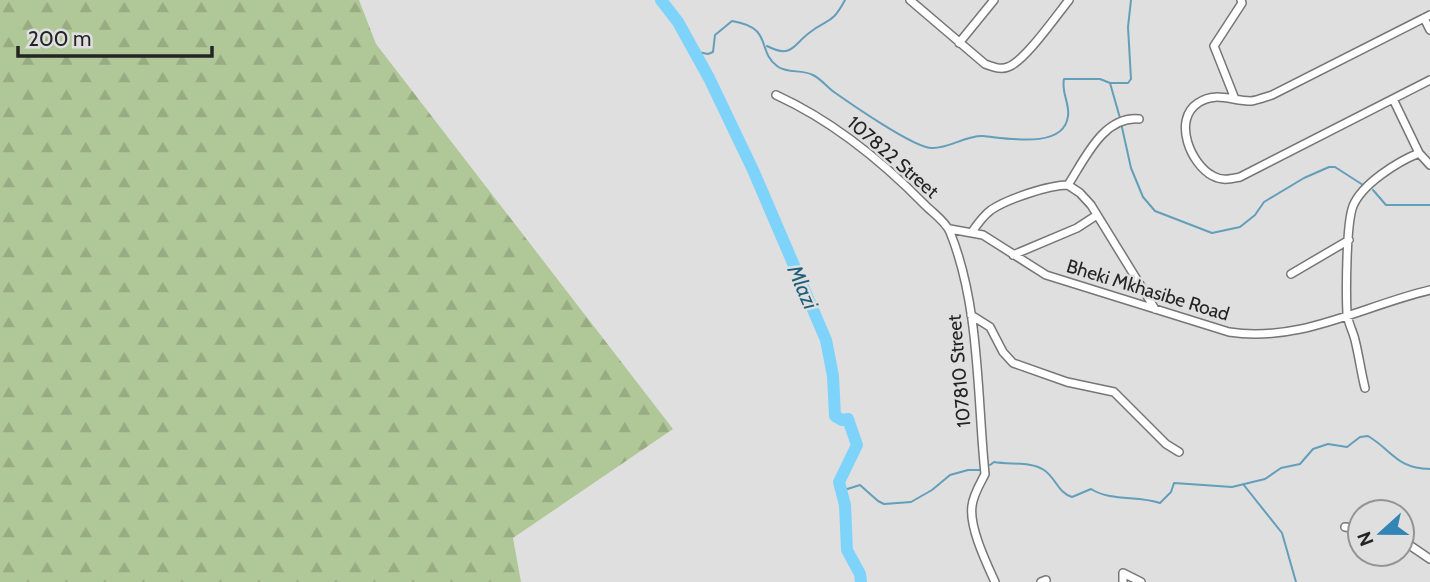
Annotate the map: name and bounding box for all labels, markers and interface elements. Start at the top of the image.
scale bar [18,14,212,58]
text: 200 m [28,26,91,51]
street label: 107822 Street [843,111,944,203]
street label: Bheki Mkhasibe Road [1064,254,1232,326]
water label: Mlazi [782,260,824,313]
street label: 107810 Street [943,313,975,428]
north arrow [1346,498,1416,568]
text: N [1352,529,1379,549]

